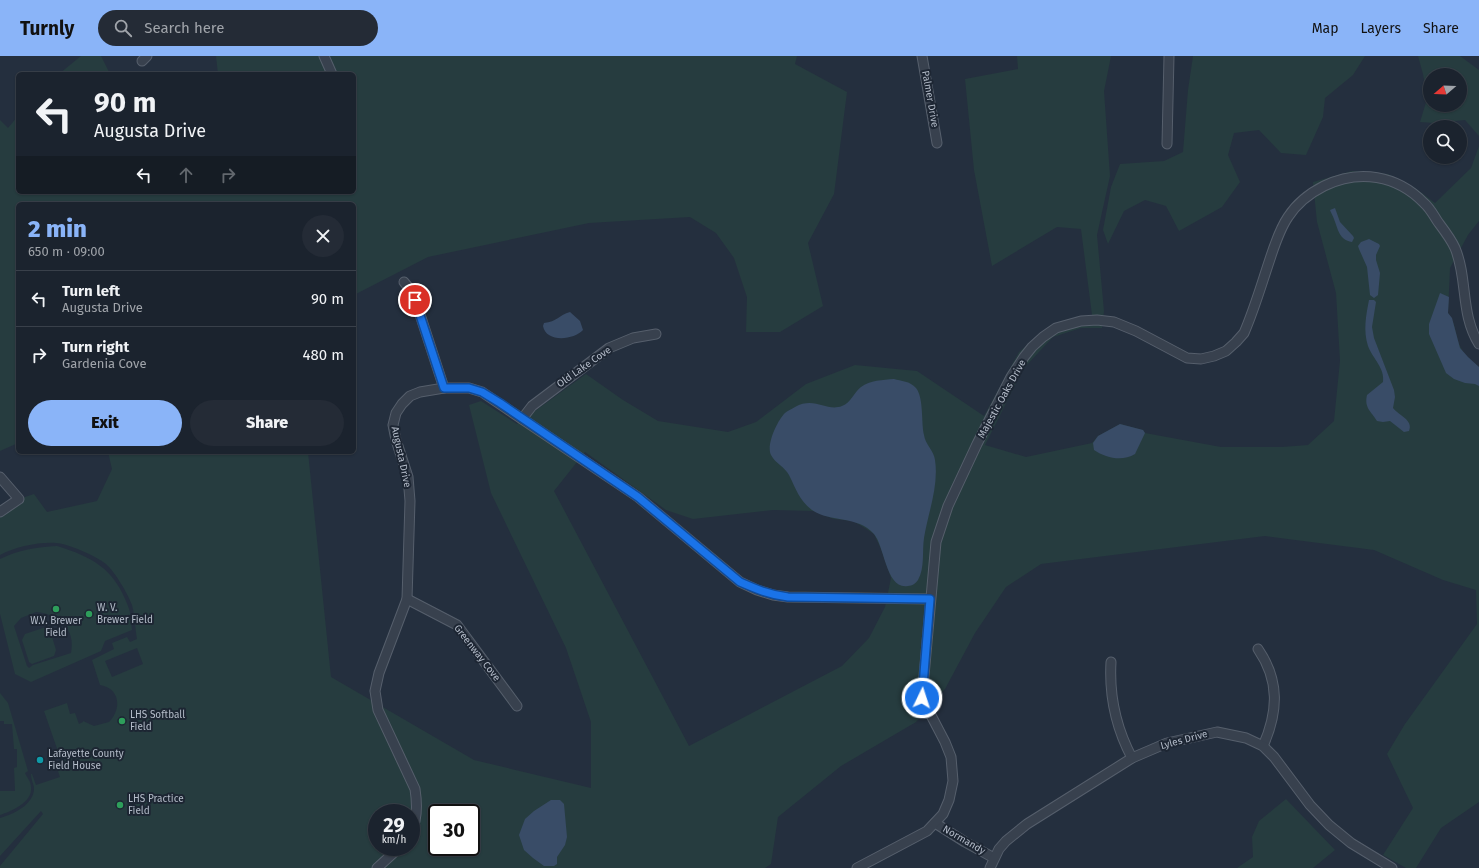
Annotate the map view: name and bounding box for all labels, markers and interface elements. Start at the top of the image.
search box [98,10,378,46]
text: Turnly [20,17,74,40]
icon: search [112,17,134,39]
text: Search here [144,19,224,37]
text: Map [1312,20,1338,37]
text: Layers [1360,20,1401,37]
text: Share [1423,20,1459,37]
north arrow [1423,68,1467,112]
map controls [1423,68,1467,164]
street label: Palmer Drive [919,70,941,128]
text: 90 m [94,86,156,119]
icon: left [28,88,80,140]
text: Augusta Drive [94,120,206,142]
button: search [1423,120,1467,164]
icon: left [133,164,155,186]
icon: ahead [175,164,197,186]
icon: right [217,164,239,186]
text: 2 min [28,215,87,243]
button: close [302,215,344,257]
text: 650 m · 09:00 [28,244,105,259]
text: Turn left [62,282,120,300]
pin [398,283,432,317]
icon: left [28,288,50,310]
icon: arrive [404,289,426,311]
text: 90 m [311,290,344,308]
text: Augusta Drive [62,300,143,315]
text: Turn right [62,338,129,356]
icon: right [28,344,50,366]
street label: Old Lake Cove [555,344,613,390]
text: 480 m [303,346,344,364]
text: Gardenia Cove [62,356,147,371]
street label: Majestic Oaks Drive [975,358,1029,440]
button: Exit [28,400,182,446]
button: Share [190,400,344,446]
street label: Augusta Drive [389,425,413,489]
place label: W. V. Brewer Field [97,602,153,626]
marker: W.V. Brewer Field [51,604,61,614]
marker: W. V. Brewer Field [84,609,94,619]
place label: W.V. Brewer Field [30,615,82,639]
street label: Greenway Cove [451,622,503,684]
position arrow [901,677,943,719]
place label: LHS Softball Field [130,709,185,733]
marker: LHS Softball Field [117,716,127,726]
street label: Lyles Drive [1159,728,1209,752]
place label: Lafayette County Field House [48,748,124,772]
marker: Lafayette County Field House [35,755,45,765]
place label: LHS Practice Field [128,793,184,817]
marker: LHS Practice Field [115,800,125,810]
speed limit sign: 30 [428,804,480,856]
text: 29 [383,813,405,837]
street label: Normandy [941,823,988,857]
text: km/h [382,834,406,846]

